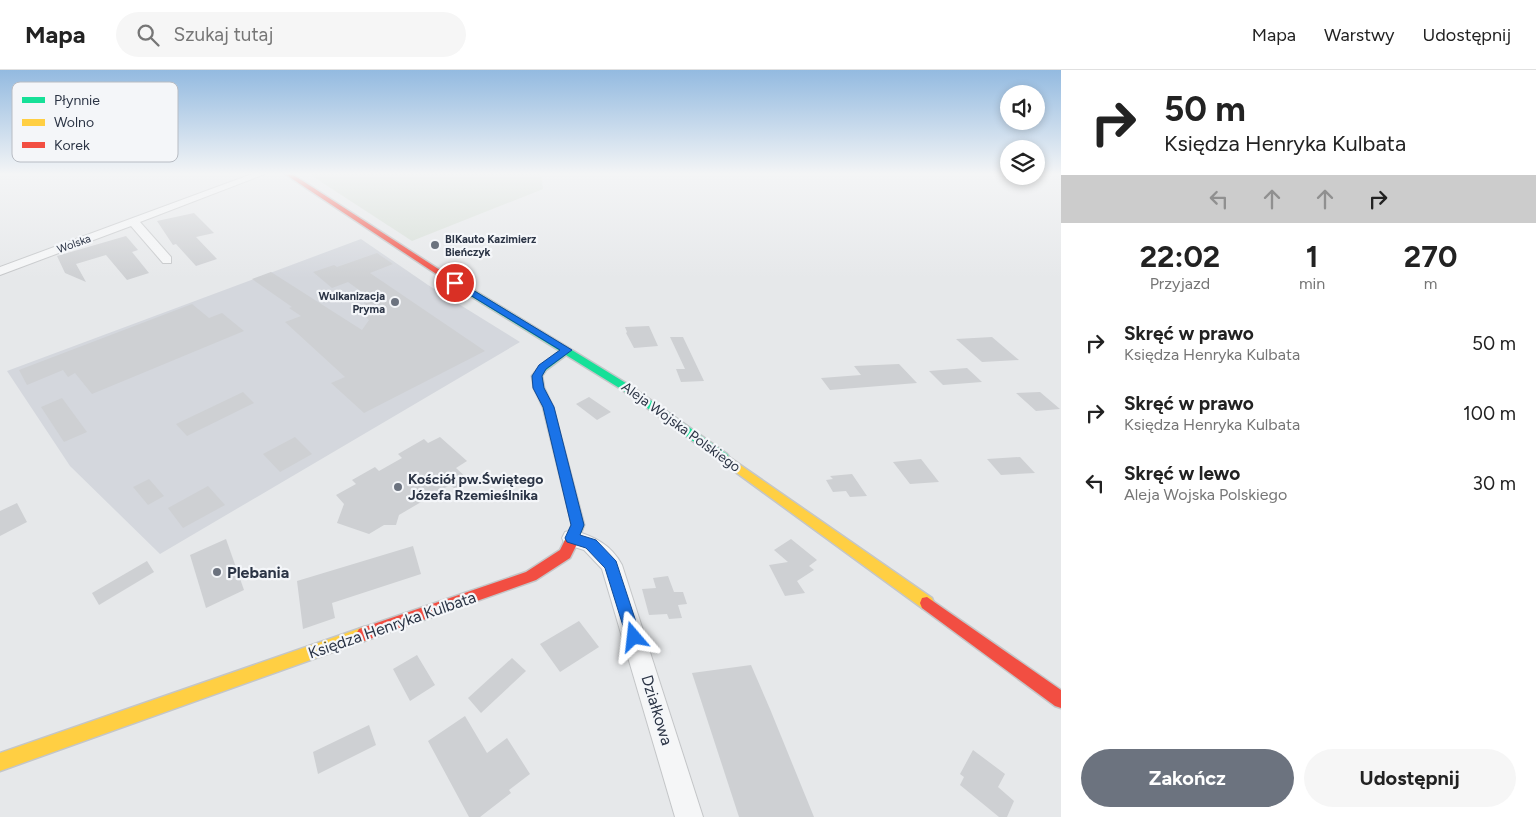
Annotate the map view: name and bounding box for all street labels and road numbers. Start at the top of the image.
street label: Wolska [55,232,93,256]
street label: Aleja Wojska Polskiego [618,378,744,476]
street label: Księdza Henryka Kulbata [306,587,478,663]
street label: Działkowa [637,673,677,747]

